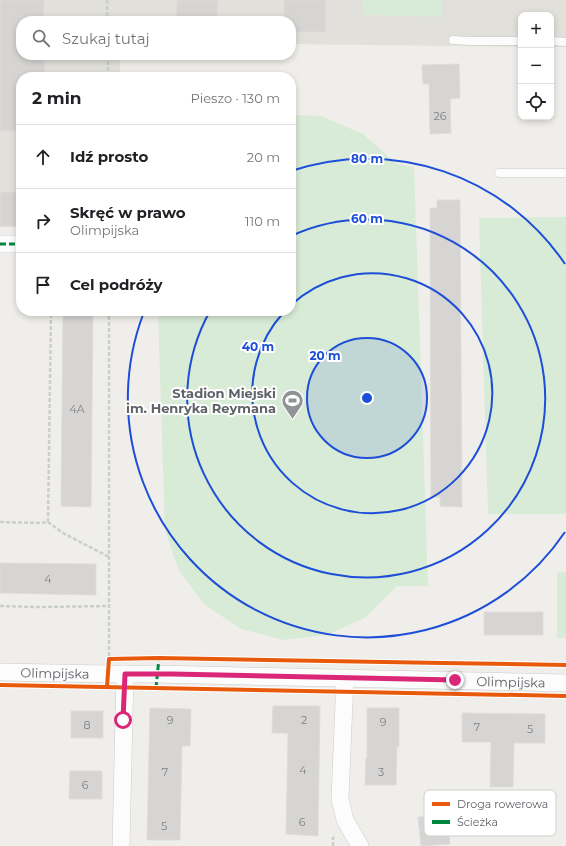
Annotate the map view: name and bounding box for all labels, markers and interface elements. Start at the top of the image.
map controls [518,12,554,120]
button: + [518,12,554,48]
search box [16,16,296,60]
icon: search [30,27,52,49]
text: Szukaj tutaj [62,29,150,48]
button: − [518,48,554,84]
button: locate [518,84,554,120]
text: 2 min [32,88,82,108]
text: Pieszo · 130 m [190,90,280,106]
house number: 26 [434,109,447,123]
icon: ahead [32,146,54,168]
text: Idź prosto [70,147,148,166]
text: 20 m [247,149,280,165]
text: 80 m [351,151,383,166]
text: Skręć w prawo [70,203,186,222]
icon: right [32,210,54,232]
text: 60 m [351,211,383,226]
text: 110 m [245,213,280,229]
text: Olimpijska [70,222,139,238]
icon: arrive [32,274,54,296]
text: Cel podróży [70,275,162,294]
text: 40 m [242,339,274,354]
text: 20 m [309,348,341,363]
place label: Stadion Miejski im. Henryka Reymana [126,385,276,416]
sports icon: Stadion Miejski im. Henryka Reymana [279,387,305,420]
centre of rings [360,391,374,405]
house number: 4A [69,402,85,416]
house number: 4 [44,572,52,586]
street label: Olimpijska [20,664,90,682]
route end [446,671,464,689]
street label: Olimpijska [476,673,546,691]
route start [114,711,132,729]
house number: 9 [167,713,174,727]
house number: 2 [301,713,307,727]
house number: 9 [380,715,387,729]
house number: 8 [83,718,91,732]
house number: 7 [474,720,480,734]
house number: 5 [527,722,533,736]
house number: 4 [299,763,307,777]
house number: 7 [162,765,168,779]
house number: 3 [378,765,384,779]
house number: 6 [82,778,89,792]
legend [424,790,556,836]
text: Droga rowerowa [457,797,548,811]
house number: 6 [299,815,306,829]
text: Ścieżka [457,815,498,829]
house number: 5 [161,819,167,833]

